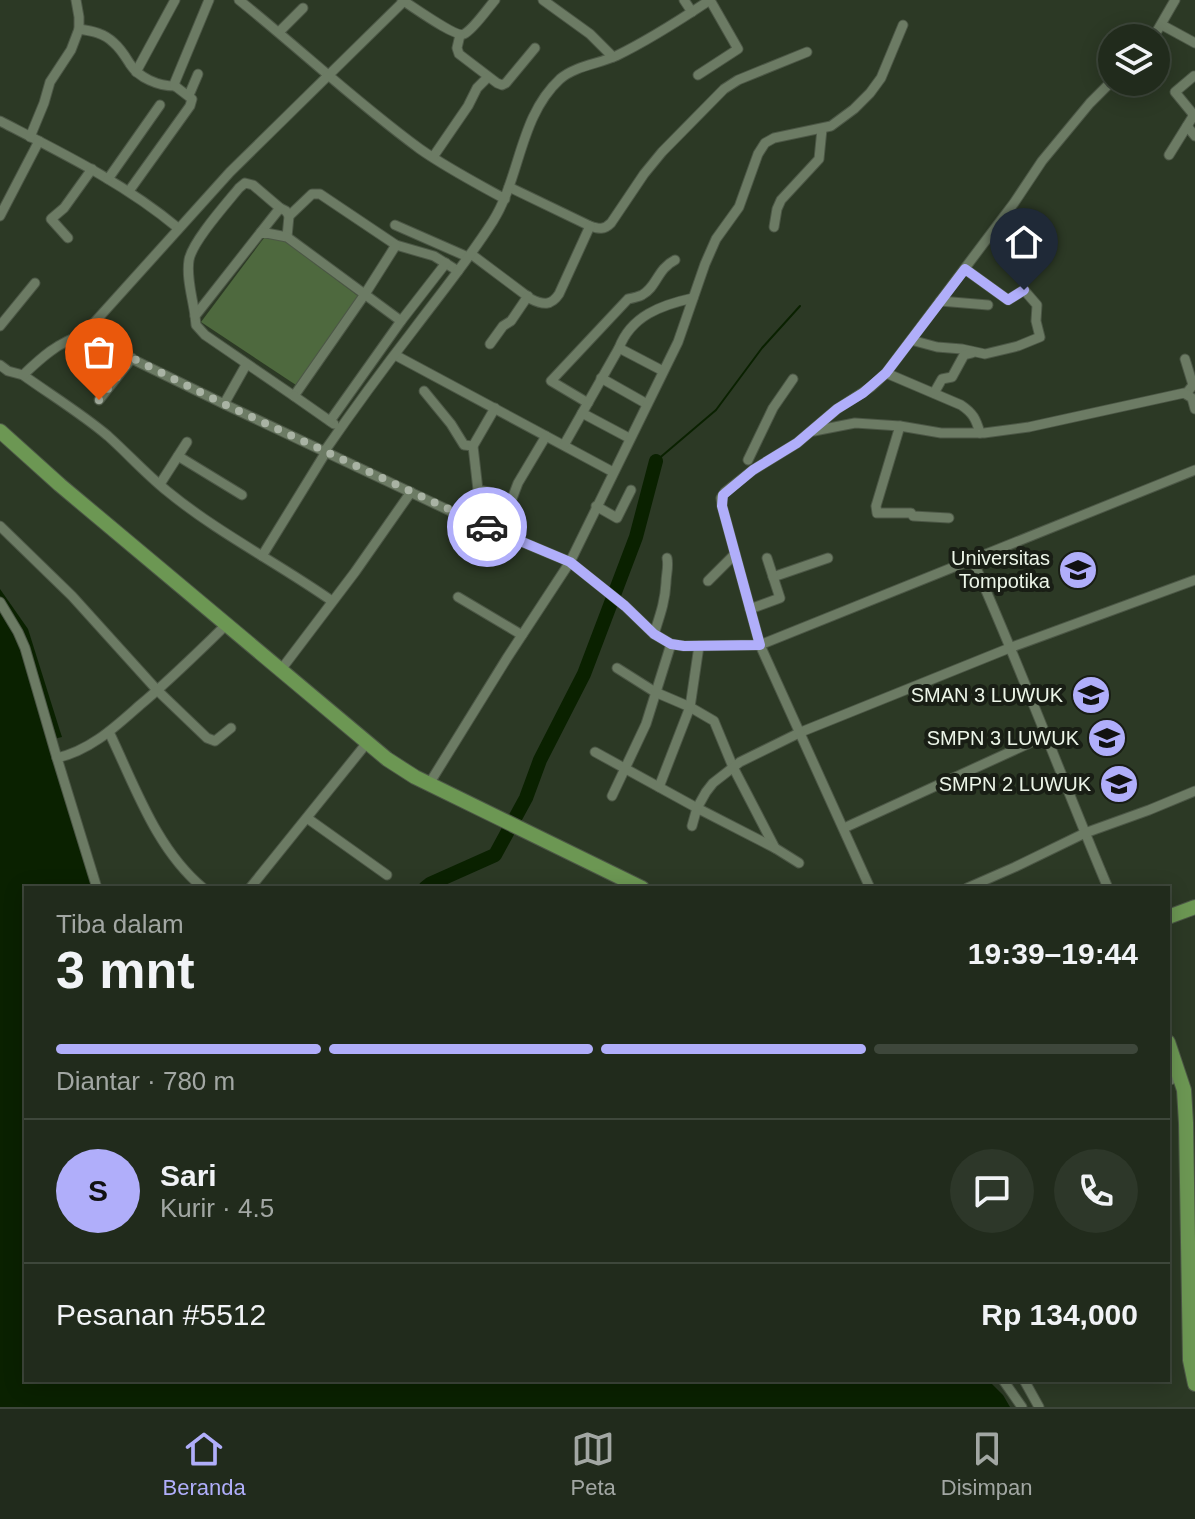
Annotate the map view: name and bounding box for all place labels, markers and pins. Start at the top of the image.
pin [990,208,1058,290]
pin [65,318,133,400]
place label: Universitas Tompotika [951,547,1051,592]
school or university icon: Universitas Tompotika [1057,549,1099,591]
school or university icon: SMAN 3 LUWUK [1070,674,1112,716]
place label: SMAN 3 LUWUK [911,684,1064,706]
school or university icon: SMPN 3 LUWUK [1086,717,1128,759]
place label: SMPN 3 LUWUK [927,727,1080,749]
school or university icon: SMPN 2 LUWUK [1098,763,1140,805]
place label: SMPN 2 LUWUK [939,773,1092,795]

